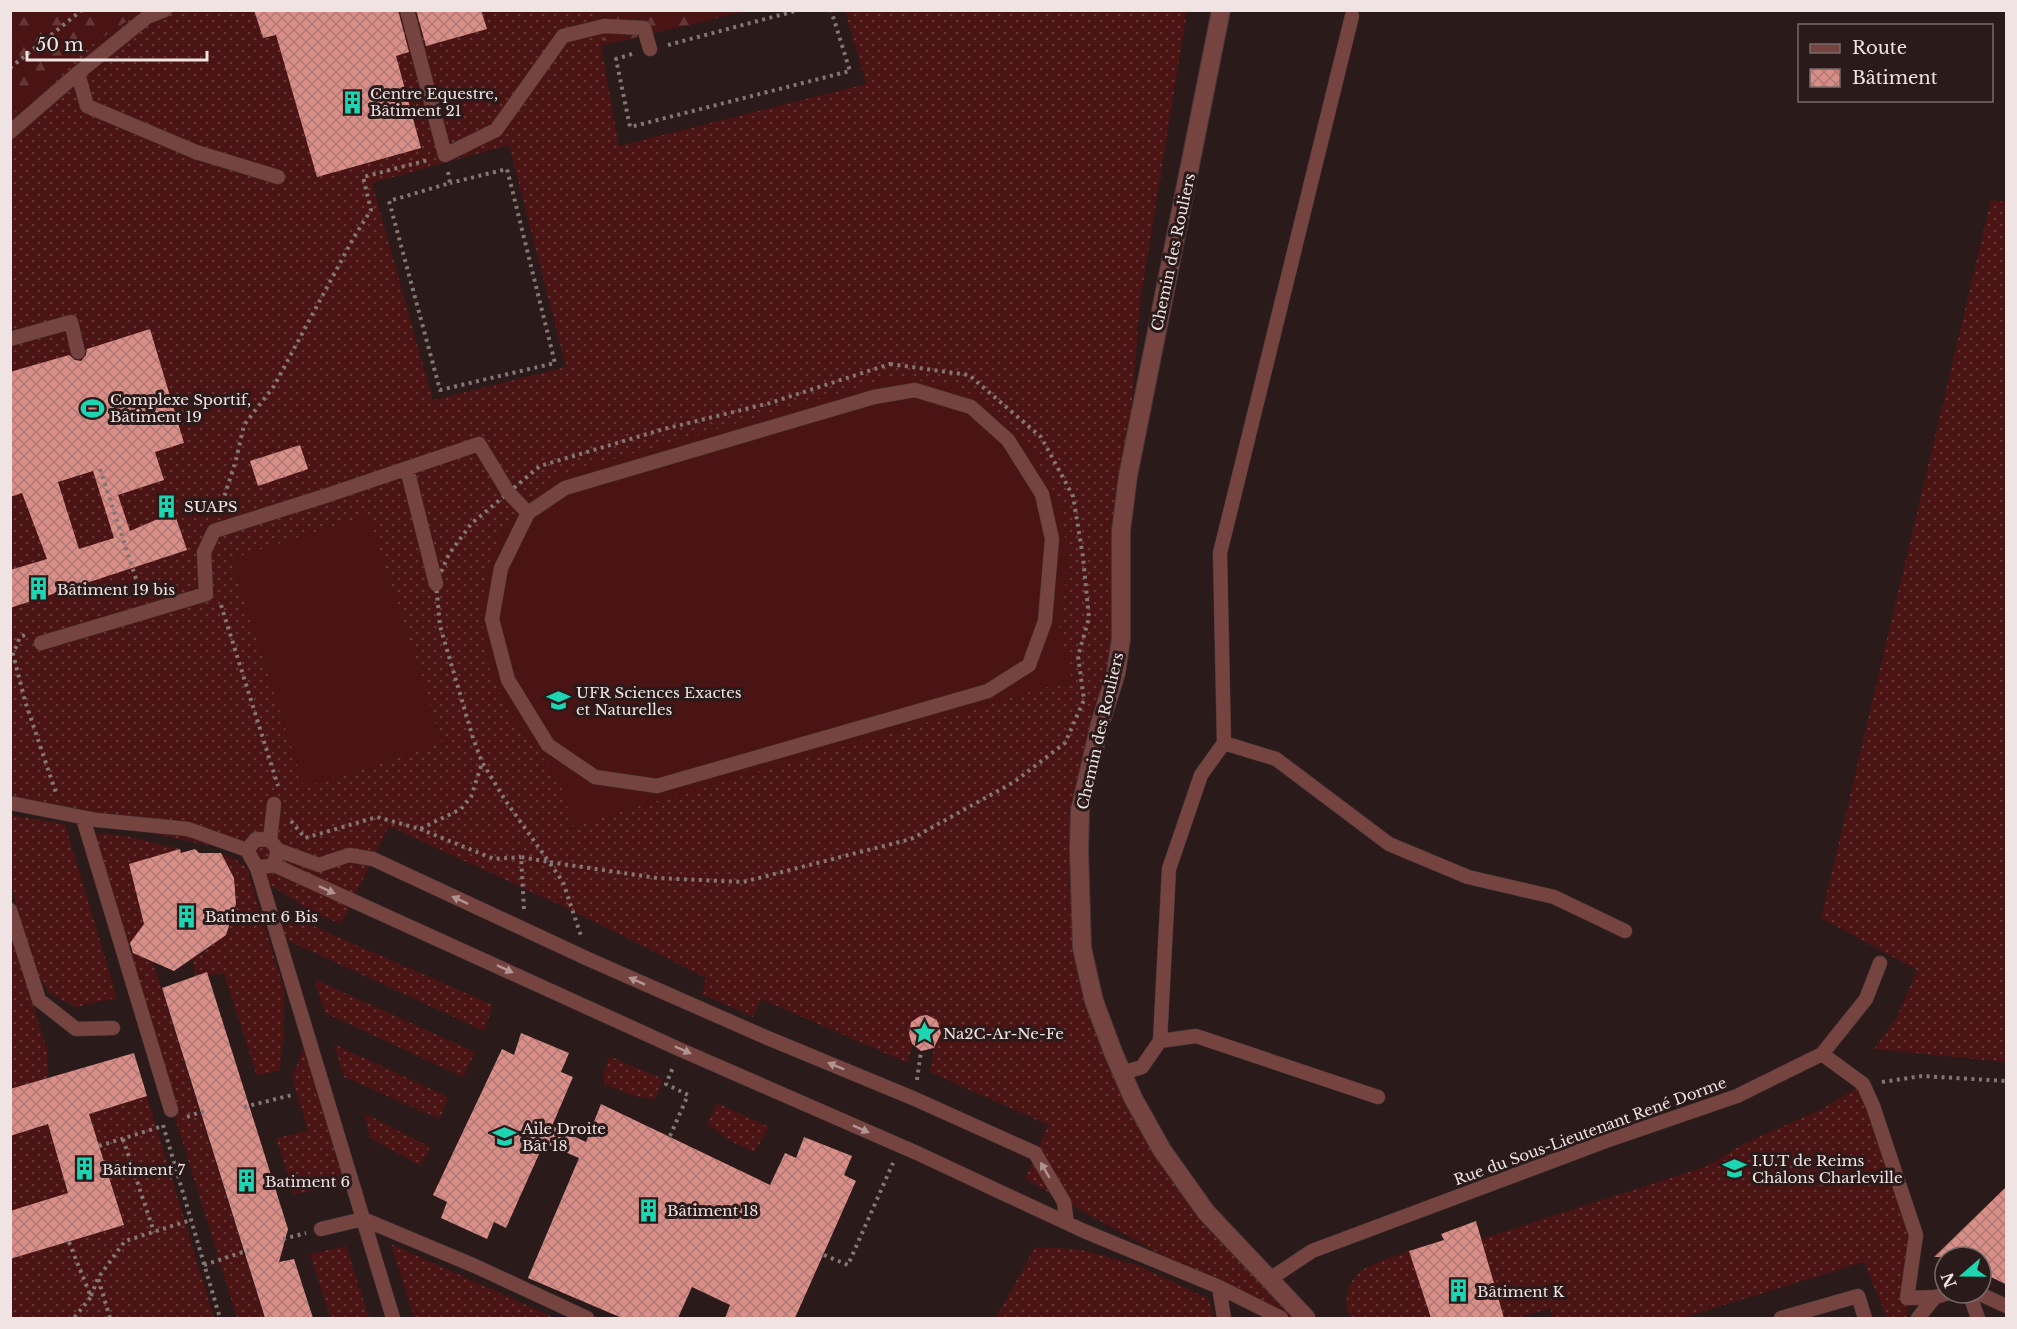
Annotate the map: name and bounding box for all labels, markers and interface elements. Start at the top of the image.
scale bar [27,24,207,62]
legend [1798,24,1993,102]
text: 50 m [36,34,84,56]
text: Route [1852,37,1907,59]
text: Bâtiment [1852,67,1938,89]
place label: Centre Equestre, Bâtiment 21 [370,84,498,120]
building icon: Centre Equestre, Bâtiment 21 [339,89,365,115]
street label: Chemin des Rouliers [1147,171,1199,333]
place label: Complexe Sportif, Bâtiment 19 [110,390,251,426]
sports icon: Complexe Sportif, Bâtiment 19 [79,395,105,421]
building icon: SUAPS [153,493,179,519]
place label: SUAPS [184,497,238,516]
building icon: Bâtiment 19 bis [26,576,52,602]
place label: Bâtiment 19 bis [57,580,175,599]
street label: Chemin des Rouliers [1073,650,1127,811]
place label: UFR Sciences Exactes et Naturelles [576,683,742,719]
school or university icon: UFR Sciences Exactes et Naturelles [545,688,571,714]
one-way arrow [319,886,336,895]
one-way arrow [451,895,468,904]
building icon: Batiment 6 Bis [174,903,200,929]
place label: Batiment 6 Bis [205,907,318,926]
one-way arrow [497,965,514,974]
one-way arrow [628,976,646,985]
place icon: Na2C-Ar-Ne-Fe [912,1020,938,1046]
place label: Na2C-Ar-Ne-Fe [943,1024,1064,1043]
one-way arrow [674,1045,692,1055]
one-way arrow [826,1061,844,1071]
street label: Rue du Sous-Lieutenant René Dorme [1451,1073,1729,1189]
place label: Aile Droite Bât 18 [521,1119,606,1155]
school or university icon: Aile Droite Bât 18 [491,1124,517,1150]
one-way arrow [853,1124,870,1133]
place label: I.U.T de Reims Châlons Charleville [1752,1151,1903,1187]
building icon: Bâtiment 7 [71,1156,97,1182]
school or university icon: I.U.T de Reims Châlons Charleville [1721,1156,1747,1182]
place label: Bâtiment 7 [102,1160,186,1179]
one-way arrow [1040,1161,1050,1178]
building icon: Batiment 6 [234,1168,260,1194]
place label: Batiment 6 [265,1172,350,1191]
building icon: Bâtiment 18 [636,1197,662,1223]
place label: Bâtiment 18 [667,1201,758,1220]
north arrow [1933,1245,1993,1305]
text: N [1937,1270,1961,1291]
building icon: Bâtiment K [1446,1278,1472,1304]
place label: Bâtiment K [1477,1282,1565,1301]

